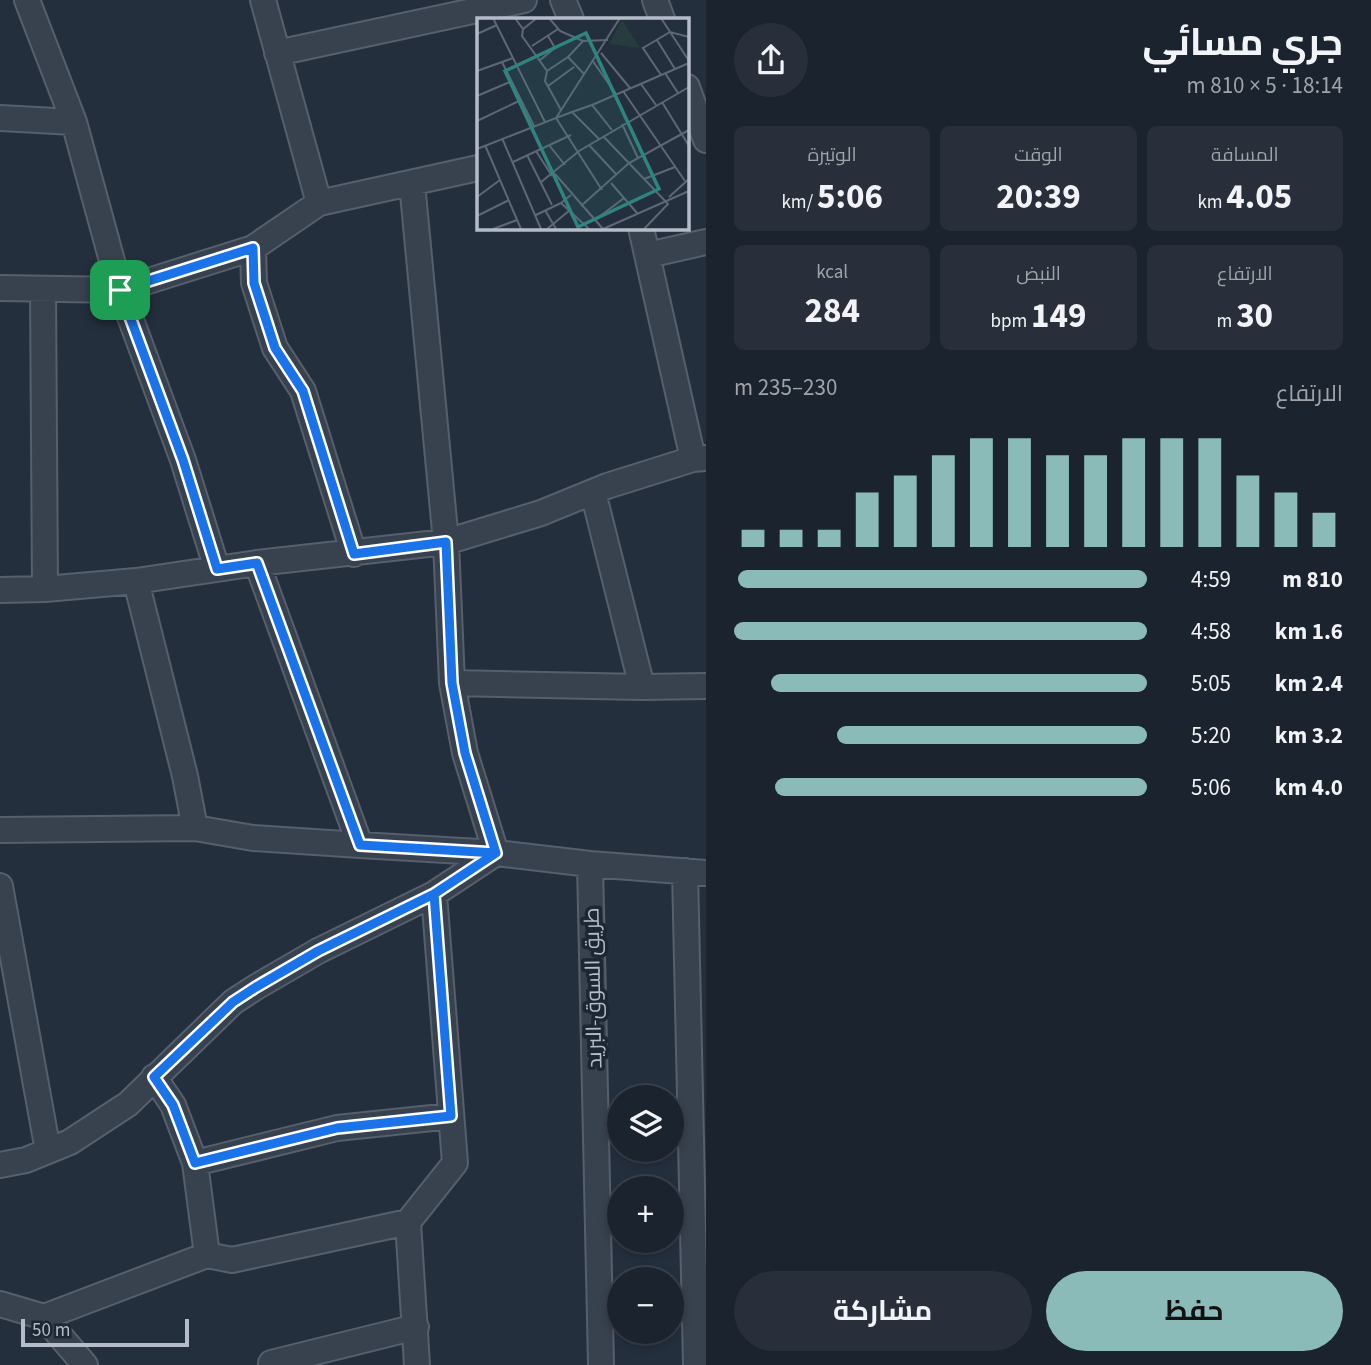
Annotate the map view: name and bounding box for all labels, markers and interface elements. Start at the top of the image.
text: جري مسائي [1142,16,1343,70]
inset map [477,18,688,229]
button: share [734,23,808,97]
text: 18:14 · 5 × 810 m [1187,69,1343,102]
text: الوتيرة [808,142,857,169]
text: الوقت [1014,142,1063,169]
text: المسافة [1211,142,1279,169]
text: 5:06 [817,172,883,222]
text: 20:39 [996,172,1081,222]
text: 4.05 [1226,172,1292,222]
text: /km [781,189,817,216]
text: km [1197,189,1226,216]
text: kcal [816,259,848,286]
pin [90,260,150,320]
text: النبض [1016,261,1061,288]
text: الارتفاع [1217,261,1273,288]
icon: arrive [101,271,139,309]
text: 284 [804,286,860,336]
text: 149 [1031,291,1087,341]
text: 30 [1236,291,1273,341]
text: bpm [990,308,1031,335]
text: m [1217,308,1236,335]
text: 230–235 m [734,371,837,404]
text: الارتفاع [1276,377,1343,410]
text: 4:59 [1191,563,1231,596]
text: 810 m [1282,563,1343,596]
text: 4:58 [1191,615,1231,648]
text: 1.6 km [1275,615,1343,648]
text: 5:05 [1191,667,1231,700]
text: 2.4 km [1275,667,1343,700]
text: 5:20 [1191,719,1231,752]
text: 3.2 km [1275,719,1343,752]
text: 5:06 [1191,771,1231,804]
text: 4.0 km [1275,771,1343,804]
street label: طريق السوق-البريد [577,907,609,1069]
map controls [607,1085,684,1344]
button: layers [607,1085,684,1162]
button: + [607,1176,684,1253]
button: − [607,1267,684,1344]
button: مشاركة [734,1271,1032,1351]
button: حفظ [1046,1271,1343,1351]
scale bar [21,1316,189,1348]
text: 50 m [32,1317,70,1344]

